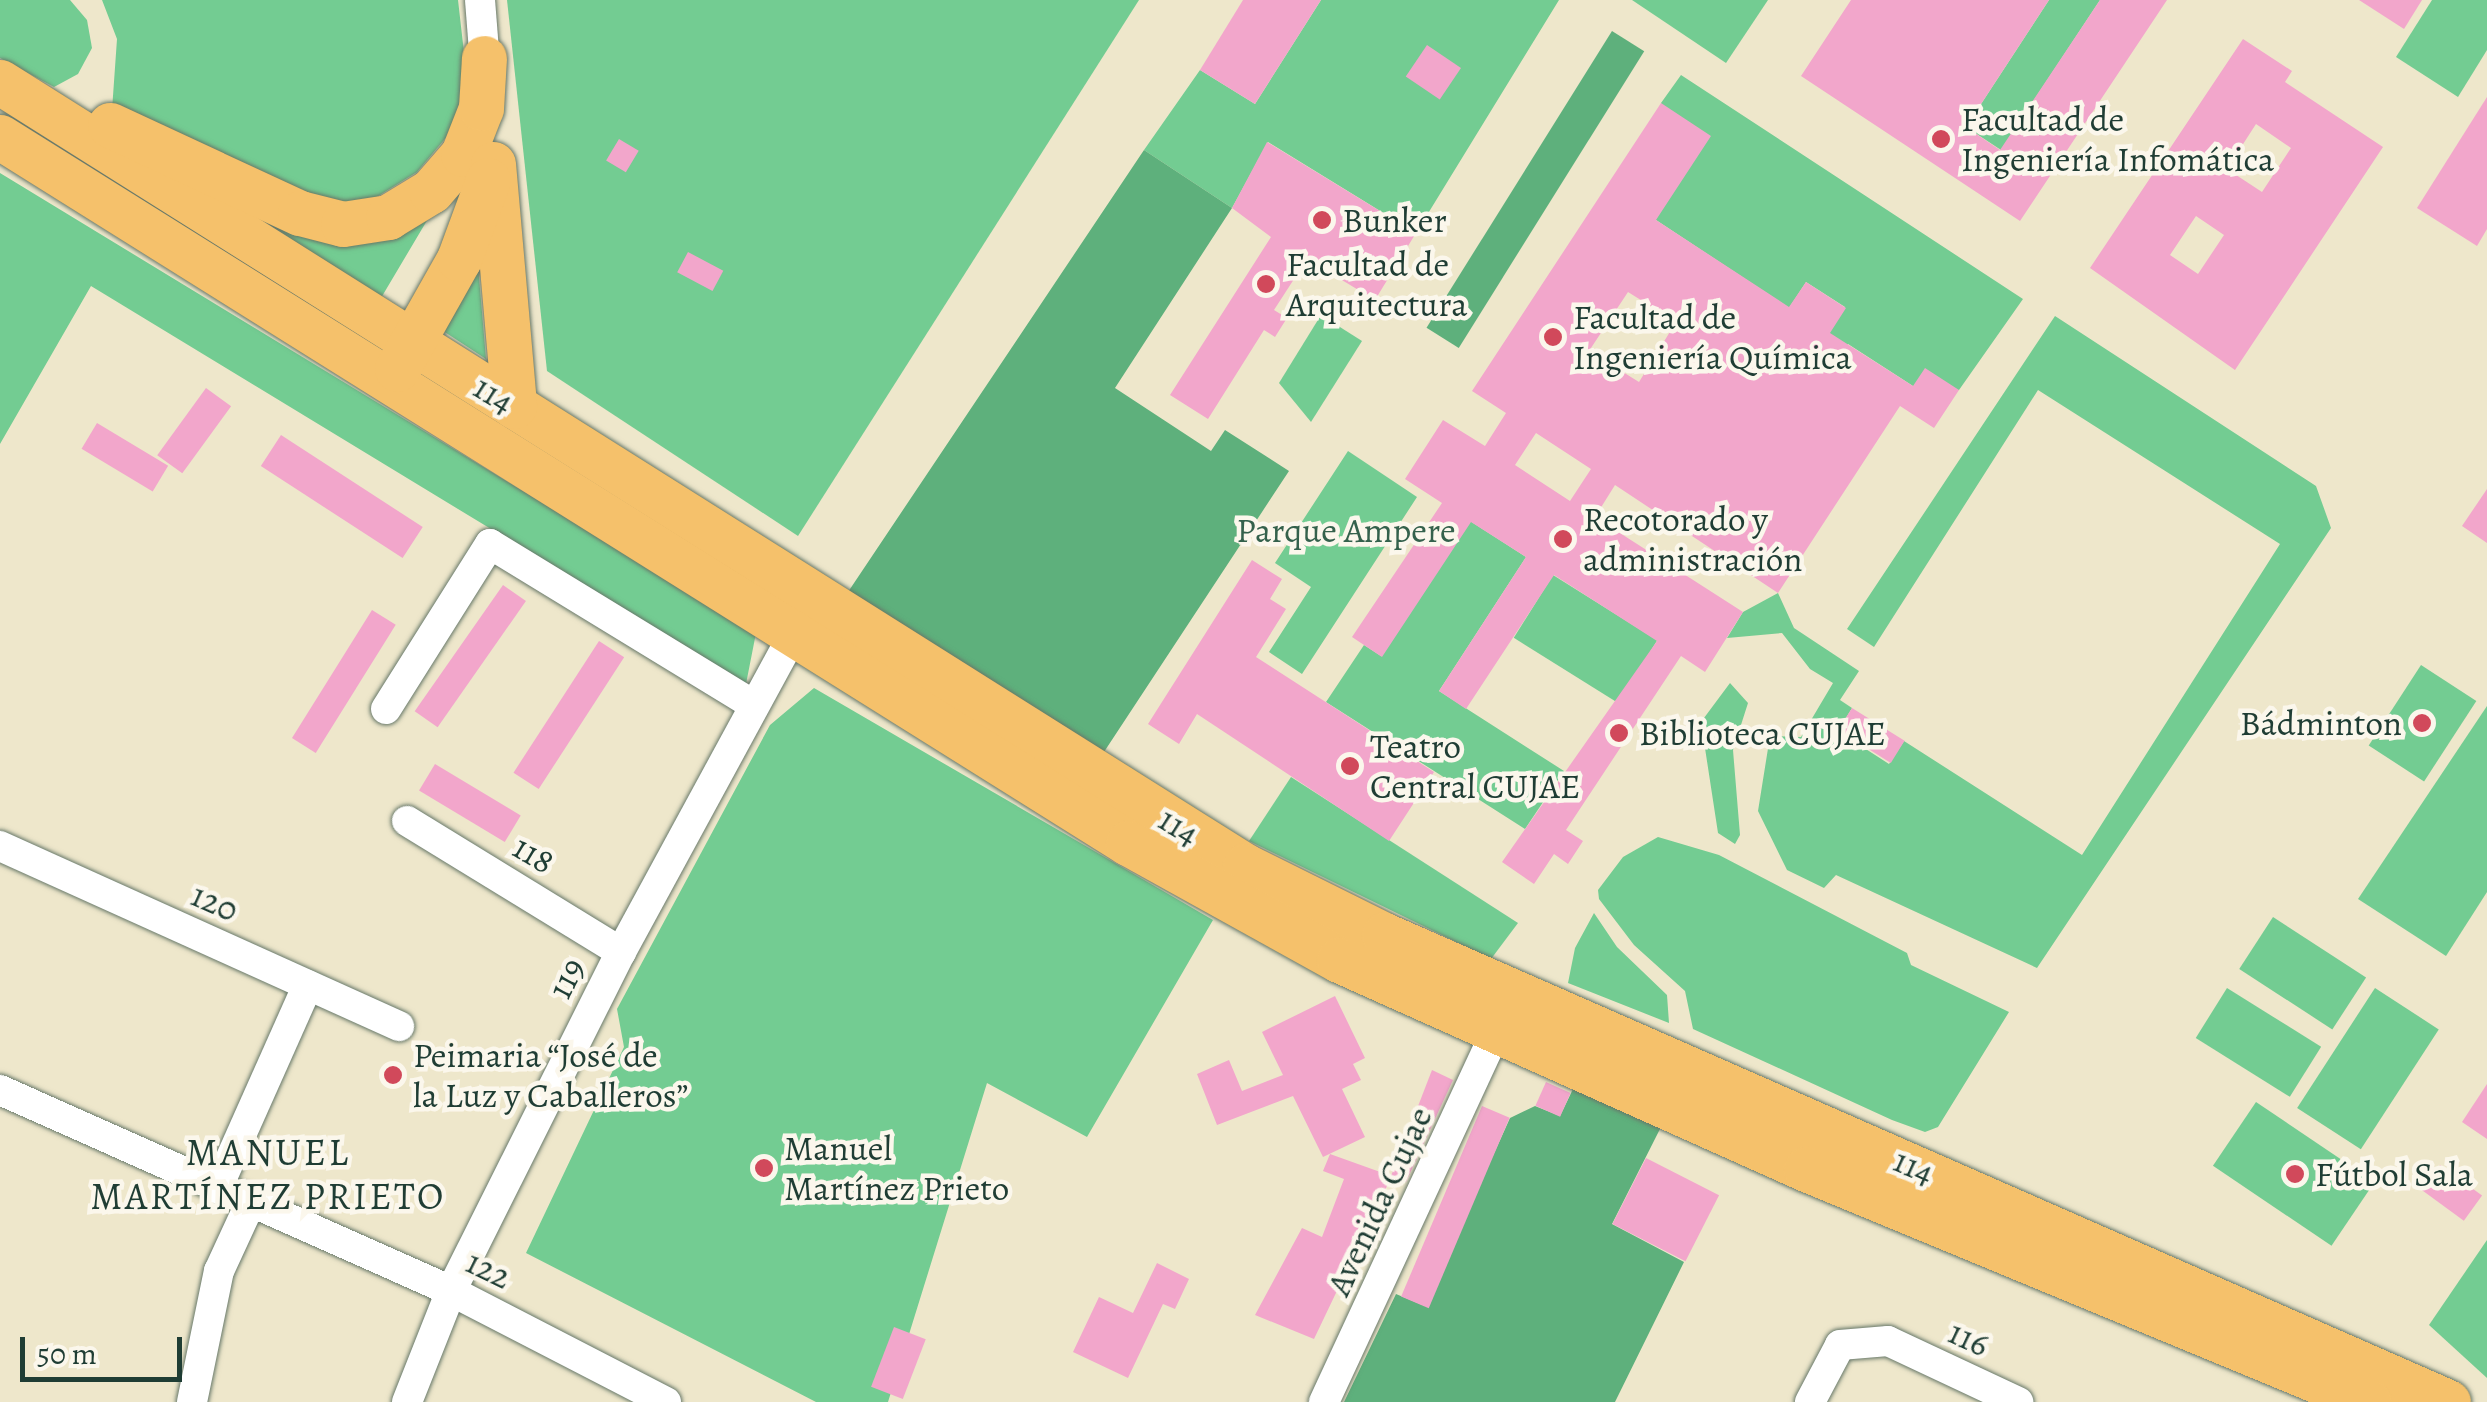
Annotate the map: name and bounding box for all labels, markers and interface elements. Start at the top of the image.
place label: Facultad de Ingeniería Infomática [1961,98,2274,180]
marker: Facultad de Ingeniería Infomática [1930,128,1952,150]
place label: Bunker [1342,199,1447,241]
marker: Bunker [1311,209,1333,231]
place label: Facultad de Arquitectura [1286,243,1468,325]
marker: Facultad de Arquitectura [1255,273,1277,295]
place label: Facultad de Ingeniería Química [1573,296,1852,378]
marker: Facultad de Ingeniería Química [1542,326,1564,348]
street label: 114 [466,366,522,422]
place label: Recotorado y administración [1583,498,1802,580]
park label: Parque Ampere [1236,509,1456,551]
marker: Recotorado y administración [1552,528,1574,550]
place label: Bádminton [2240,702,2402,744]
place label: Biblioteca CUJAE [1639,712,1886,754]
marker: Bádminton [2411,712,2433,734]
marker: Biblioteca CUJAE [1608,722,1630,744]
place label: Teatro Central CUJAE [1370,725,1580,807]
marker: Teatro Central CUJAE [1339,755,1361,777]
street label: 114 [1151,798,1207,854]
street label: 118 [506,825,562,883]
street label: 120 [185,873,245,931]
street label: 119 [538,951,594,1005]
place label: Peimaria “José de la Luz y Caballeros” [413,1034,688,1116]
marker: Peimaria “José de la Luz y Caballeros” [382,1064,404,1086]
street label: Avenida Cujae [1317,1100,1441,1302]
place label: Manuel Martínez Prieto [784,1127,1009,1209]
district label: MANUEL MARTÍNEZ PRIETO [90,1130,446,1220]
street label: 114 [1887,1139,1941,1193]
place label: Fútbol Sala [2315,1153,2473,1195]
marker: Manuel Martínez Prieto [753,1157,775,1179]
marker: Fútbol Sala [2284,1163,2306,1185]
street label: 122 [459,1240,519,1298]
street label: 116 [1942,1310,1996,1366]
scale bar [25,1317,188,1379]
text: 50 m [37,1334,97,1374]

